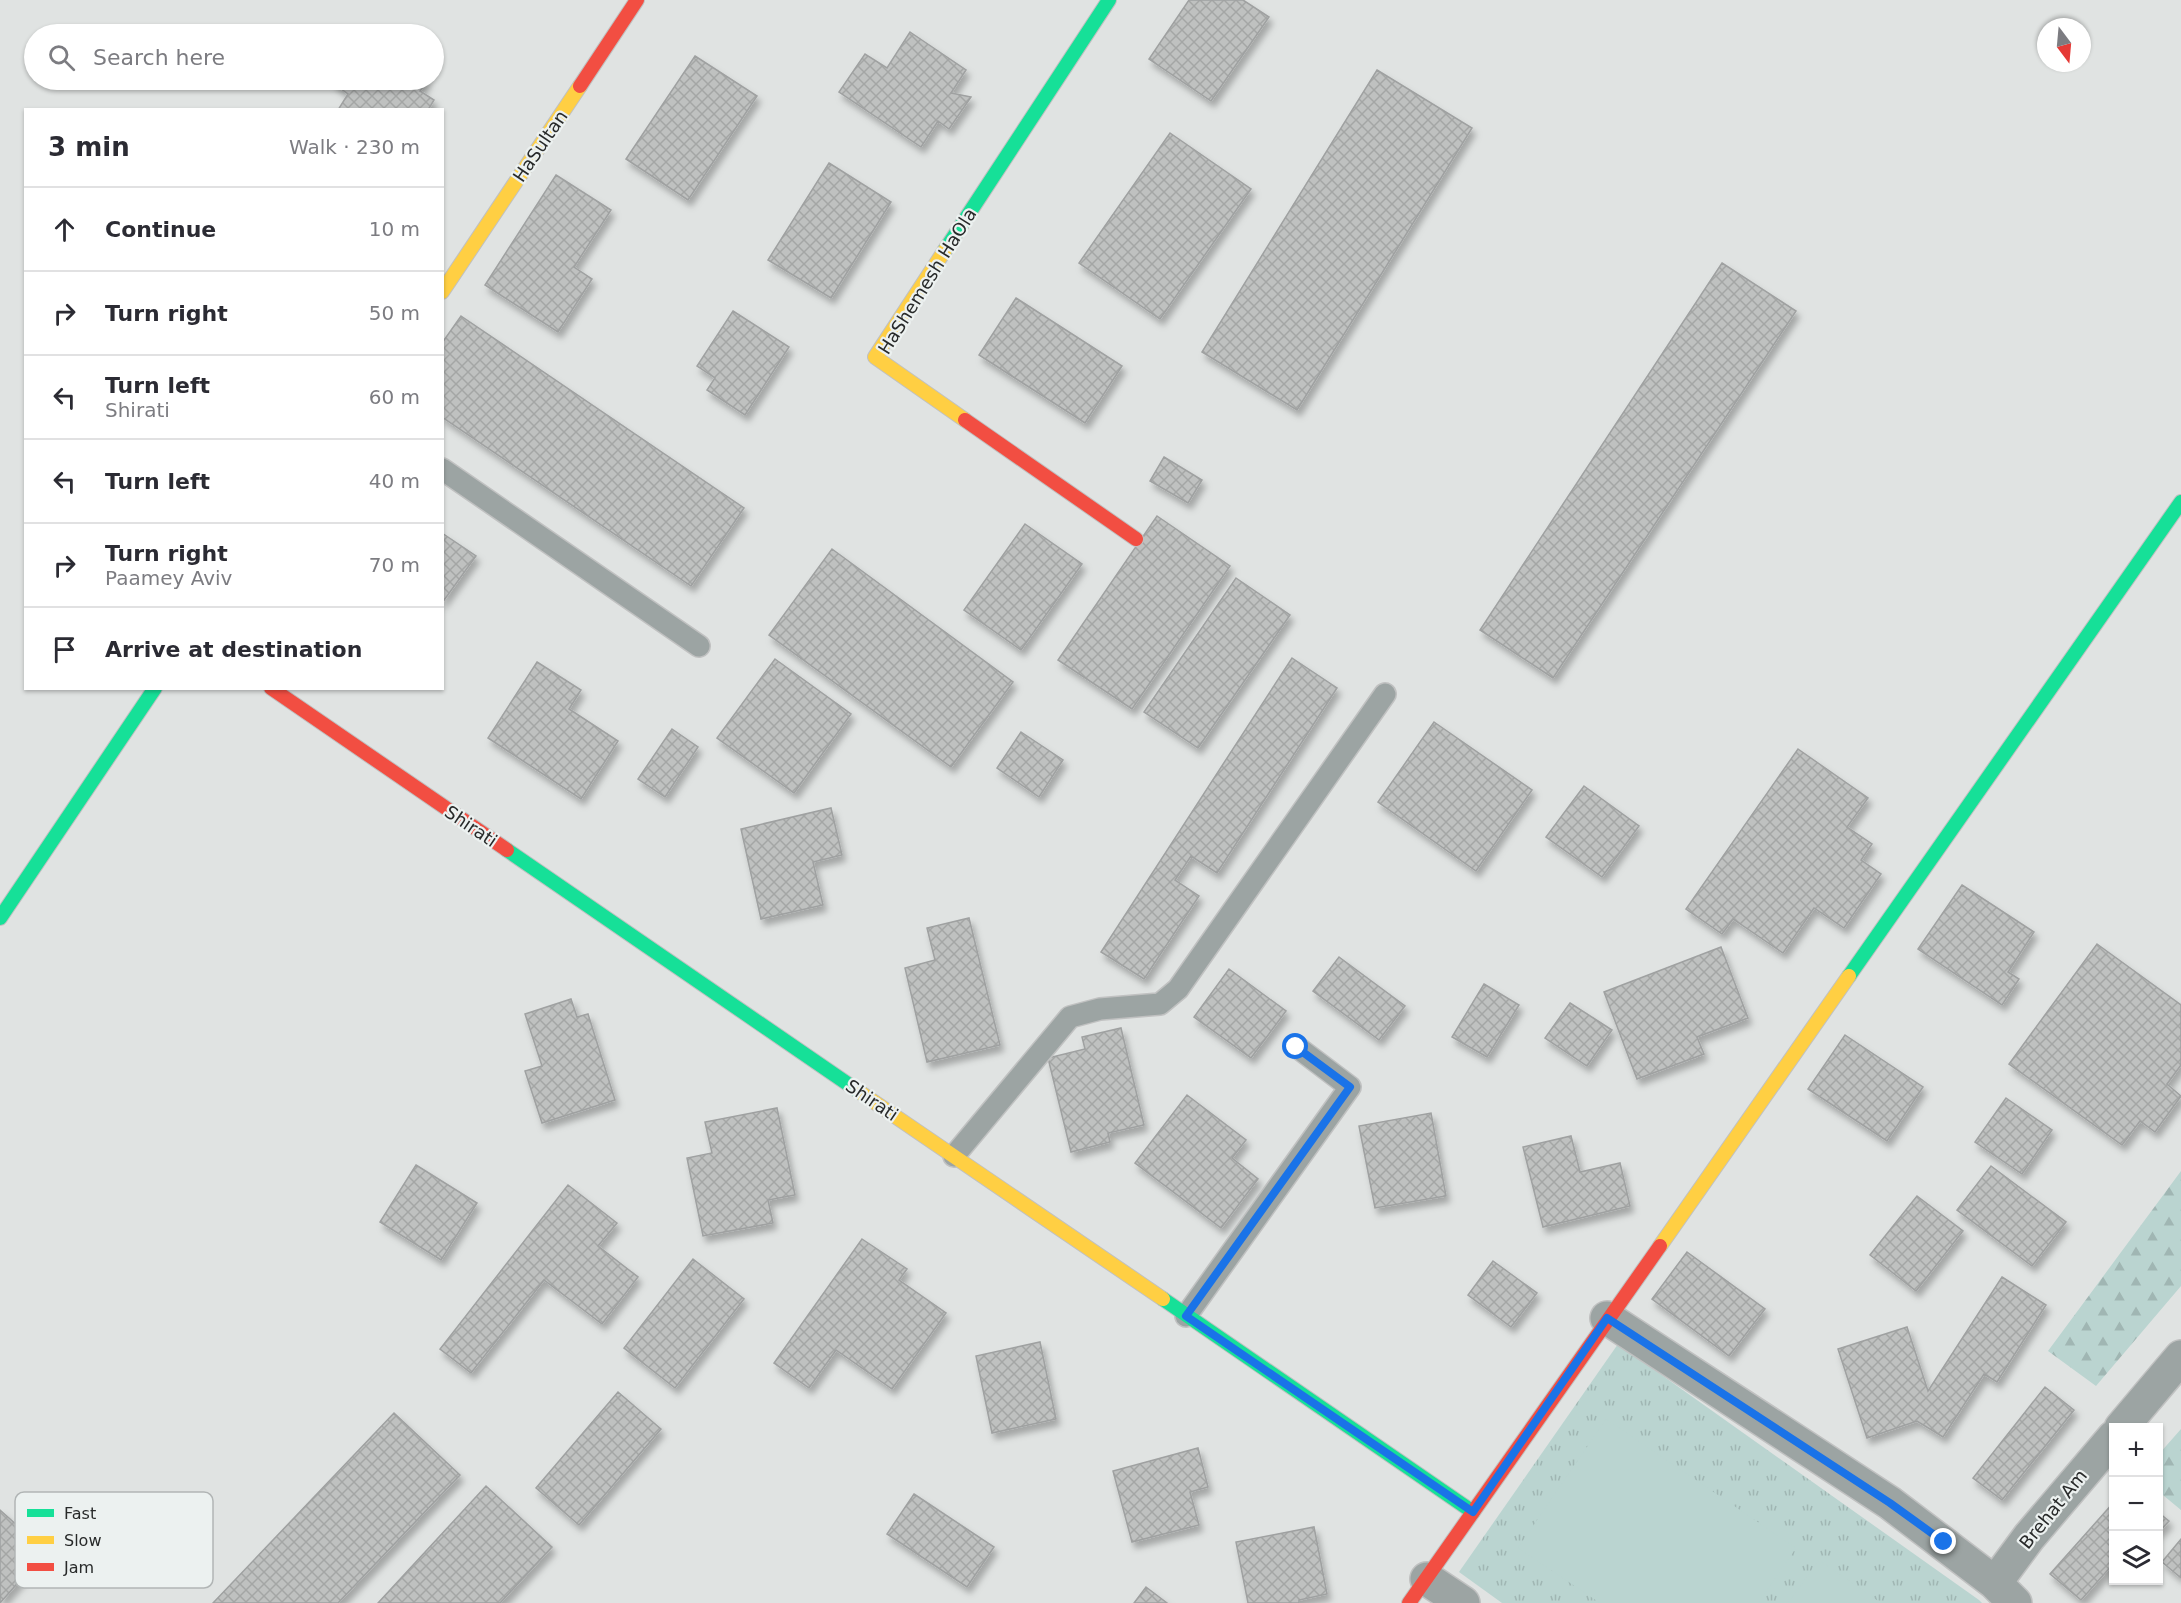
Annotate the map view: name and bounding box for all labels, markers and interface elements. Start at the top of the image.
north arrow [2037,18,2091,72]
search box [24,24,444,90]
icon: search [45,41,78,74]
text: Search here [93,45,225,70]
street label: HaSultan [508,106,572,186]
text: 3 min [48,132,130,162]
text: Walk · 230 m [289,135,420,159]
street label: HaShemesh HaOla [873,204,981,358]
icon: ahead [48,213,81,246]
text: Continue [105,217,216,242]
text: 10 m [369,217,420,241]
icon: right [48,297,81,330]
text: Turn right [105,301,228,326]
text: 50 m [369,301,420,325]
text: Turn left [105,373,210,398]
icon: left [48,381,81,414]
text: 60 m [369,385,420,409]
text: Shirati [105,398,170,422]
icon: left [48,465,81,498]
text: Turn left [105,469,210,494]
text: 40 m [369,469,420,493]
text: Turn right [105,541,228,566]
icon: right [48,549,81,582]
text: 70 m [369,553,420,577]
text: Paamey Aviv [105,566,232,590]
icon: arrive [48,633,81,666]
text: Arrive at destination [105,637,362,662]
street label: Shirati [441,801,501,851]
route start [1282,1033,1308,1059]
street label: Shirati [842,1075,902,1125]
map controls [2109,1423,2163,1585]
button: + [2109,1423,2163,1477]
street label: Brehat Am [2015,1465,2091,1553]
button: − [2109,1477,2163,1531]
legend [15,1492,213,1588]
text: Fast [64,1504,96,1523]
route end [1930,1528,1956,1554]
text: Slow [64,1531,101,1550]
button: layers [2109,1531,2163,1585]
text: Jam [63,1558,94,1577]

